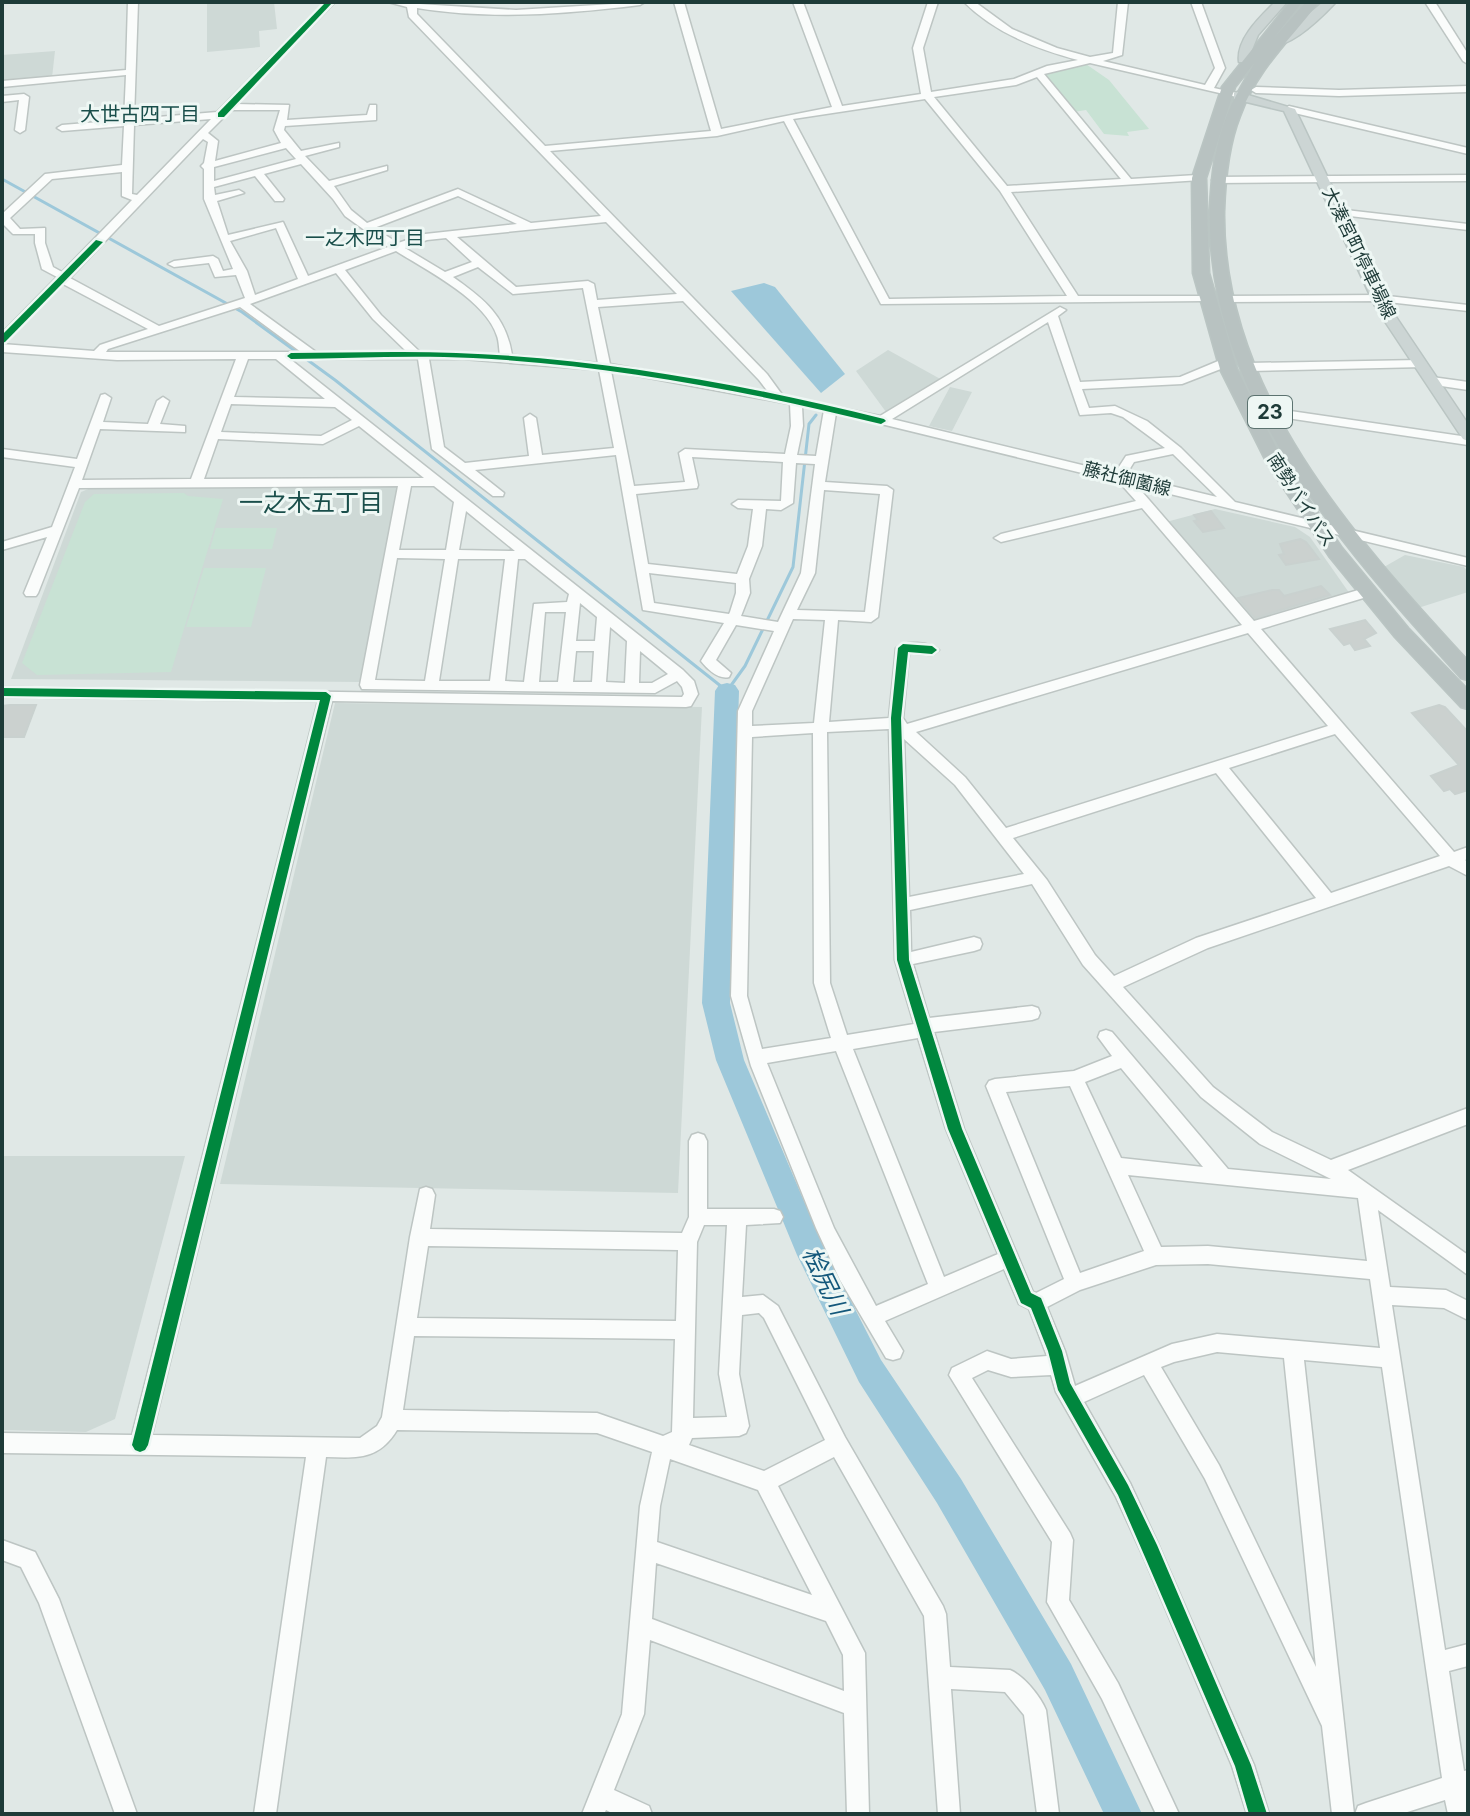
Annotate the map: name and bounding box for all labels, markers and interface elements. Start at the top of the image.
district label: 大世古四丁目 [80,102,200,126]
street label: 大湊宮町停車場線 [1318,183,1400,322]
district label: 一之木四丁目 [305,226,425,250]
road number: 23 [1248,396,1292,428]
street label: 南勢バイパス [1263,449,1340,551]
street label: 藤社御薗線 [1081,457,1173,500]
district label: 一之木五丁目 [239,488,383,517]
water label: 桧尻川 [797,1242,856,1322]

